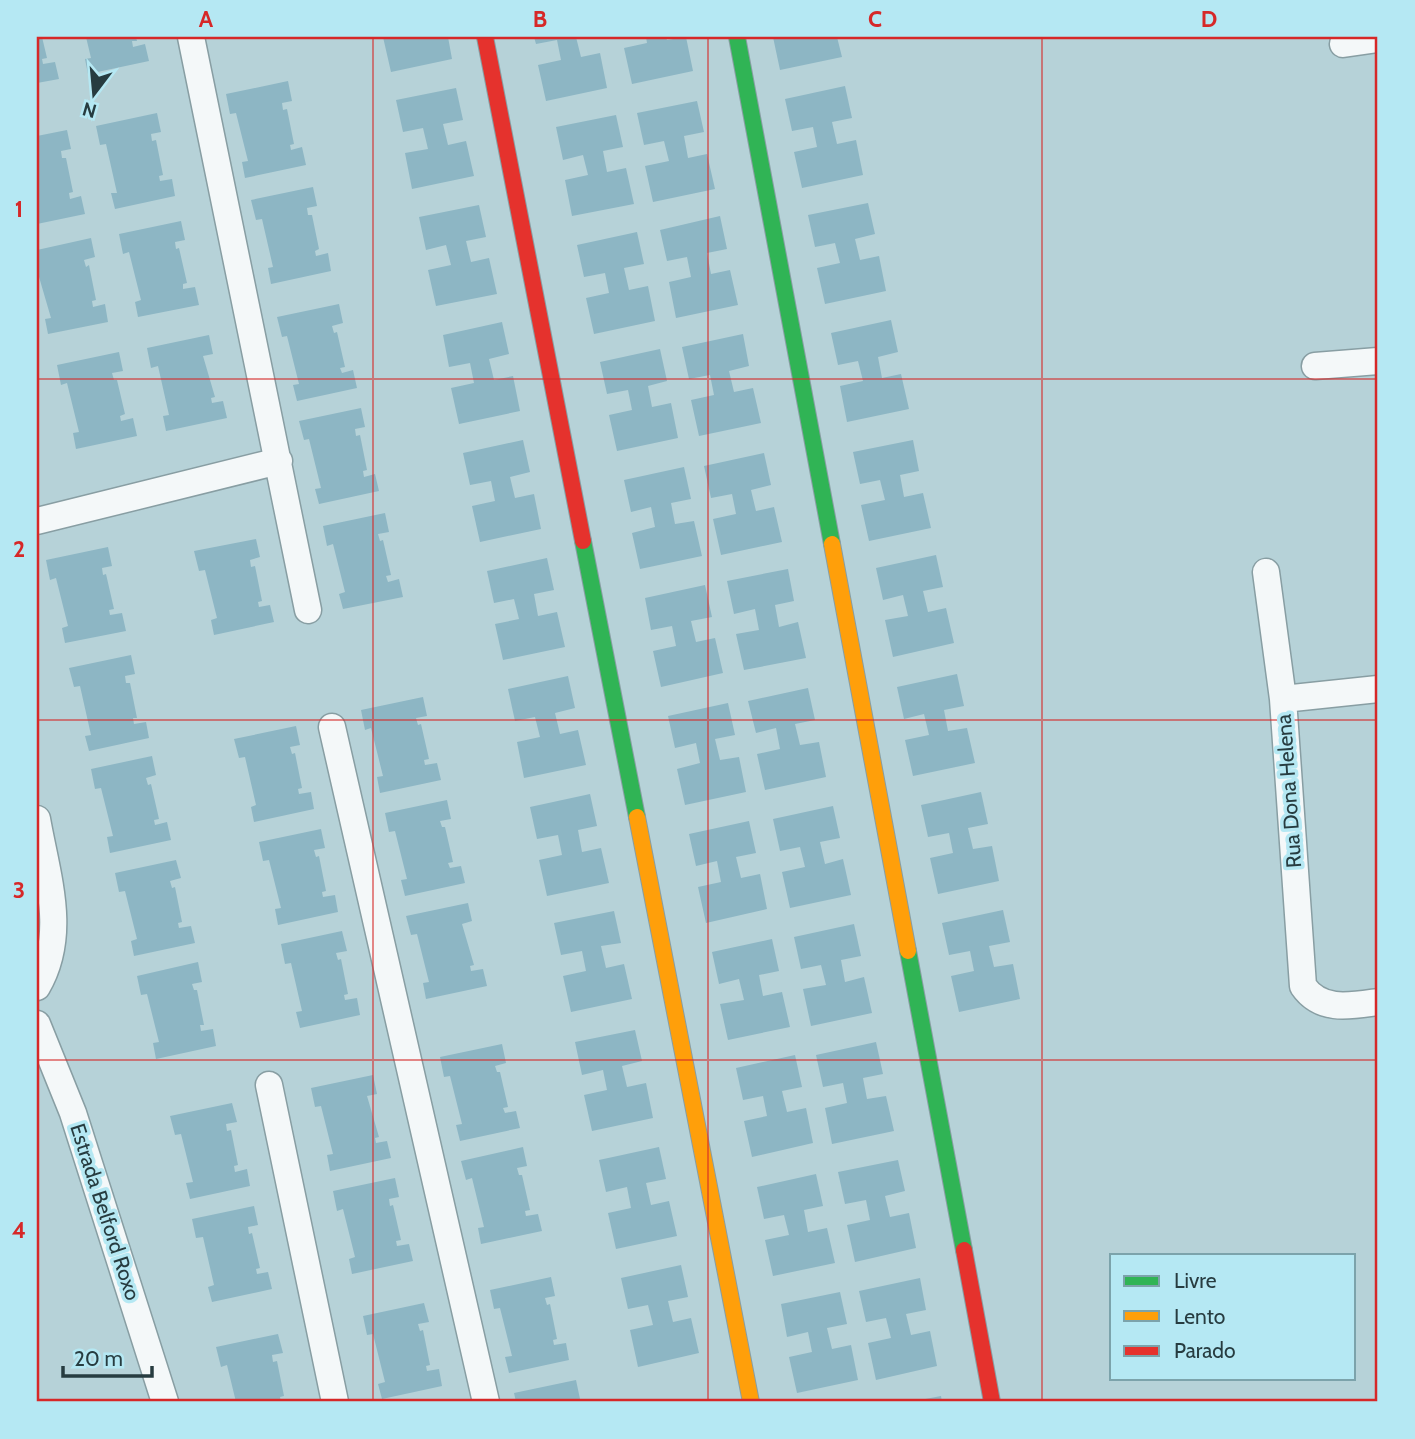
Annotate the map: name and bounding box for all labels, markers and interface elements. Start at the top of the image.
text: A [199,5,214,33]
text: B [533,5,547,33]
text: C [868,5,882,33]
text: D [1201,5,1217,33]
north arrow [60,60,130,130]
text: N [80,97,99,123]
text: 1 [15,195,23,223]
text: 2 [13,535,25,563]
street label: Rua Dona Helena [1271,713,1306,869]
text: 3 [13,876,25,904]
street label: Estrada Belford Roxo [65,1120,146,1303]
text: 4 [12,1216,26,1244]
legend [1110,1254,1356,1380]
text: Livre [1174,1268,1217,1293]
text: Lento [1174,1304,1225,1329]
scale bar [63,1334,152,1378]
text: Parado [1174,1338,1236,1363]
text: 20 m [74,1346,123,1371]

